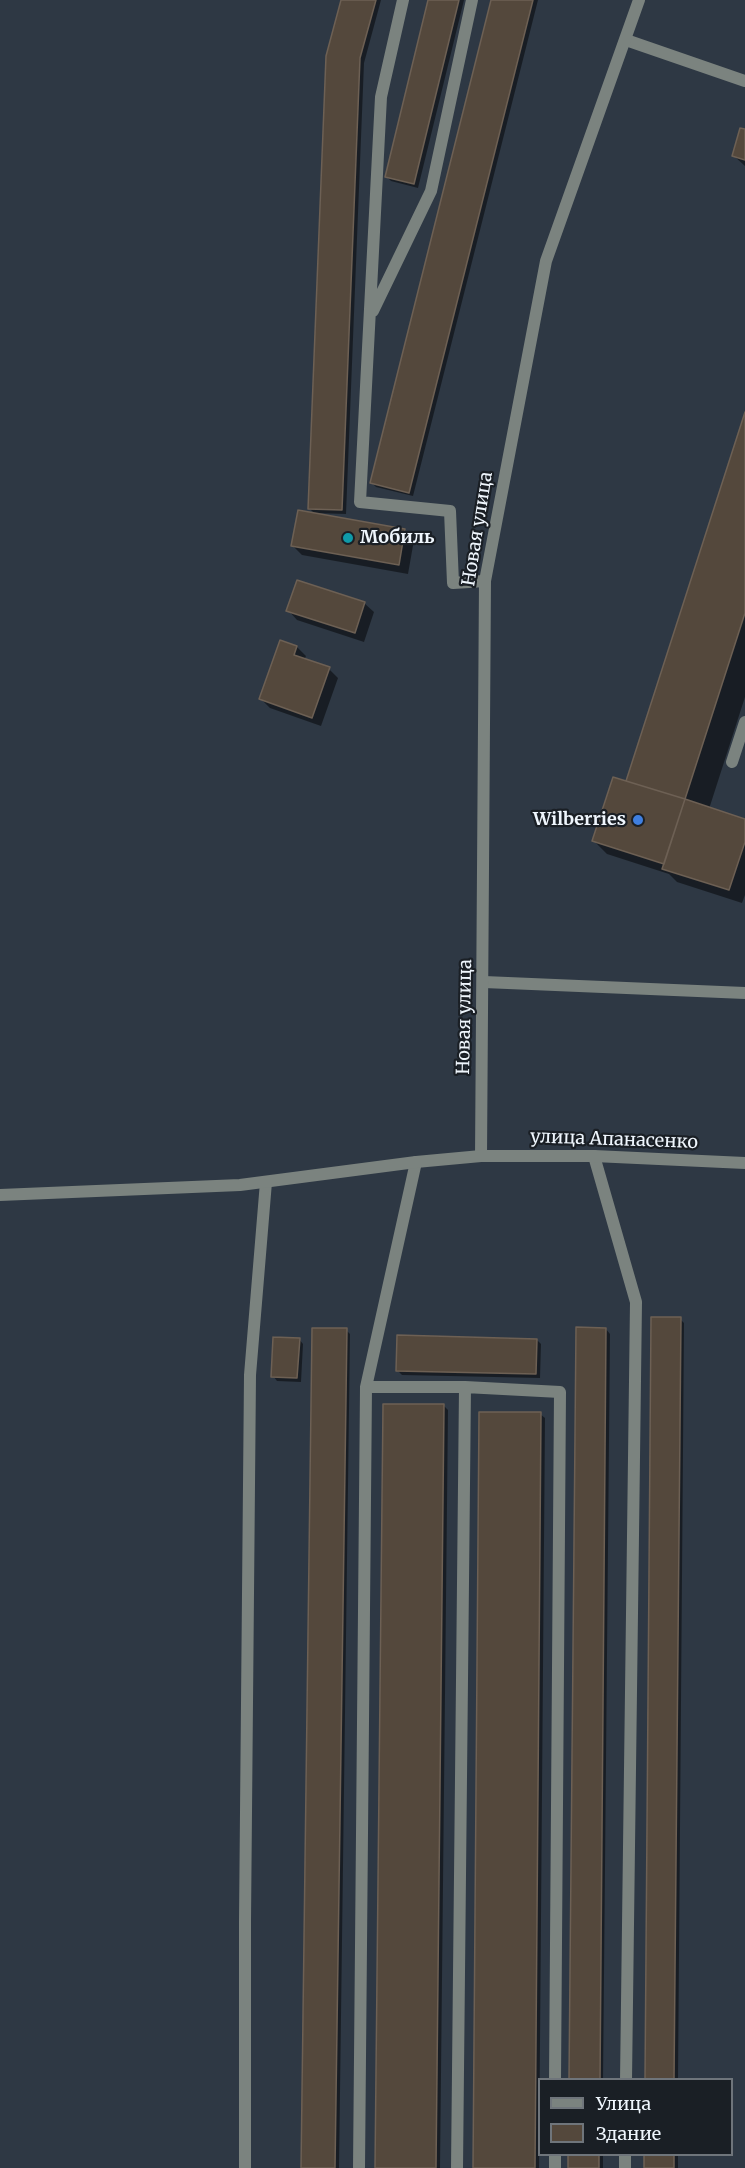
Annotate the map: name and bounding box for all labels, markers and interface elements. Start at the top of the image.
street label: Новая улица [458,470,498,588]
place label: Мобиль [360,527,434,549]
marker: Мобиль [341,531,355,545]
place label: Wilberries [533,809,626,831]
marker: Wilberries [631,813,645,827]
street label: Новая улица [453,959,477,1075]
street label: улица Апанасенко [530,1126,698,1154]
legend [538,2078,733,2156]
text: Улица [596,2092,651,2115]
text: Здание [596,2122,661,2145]

